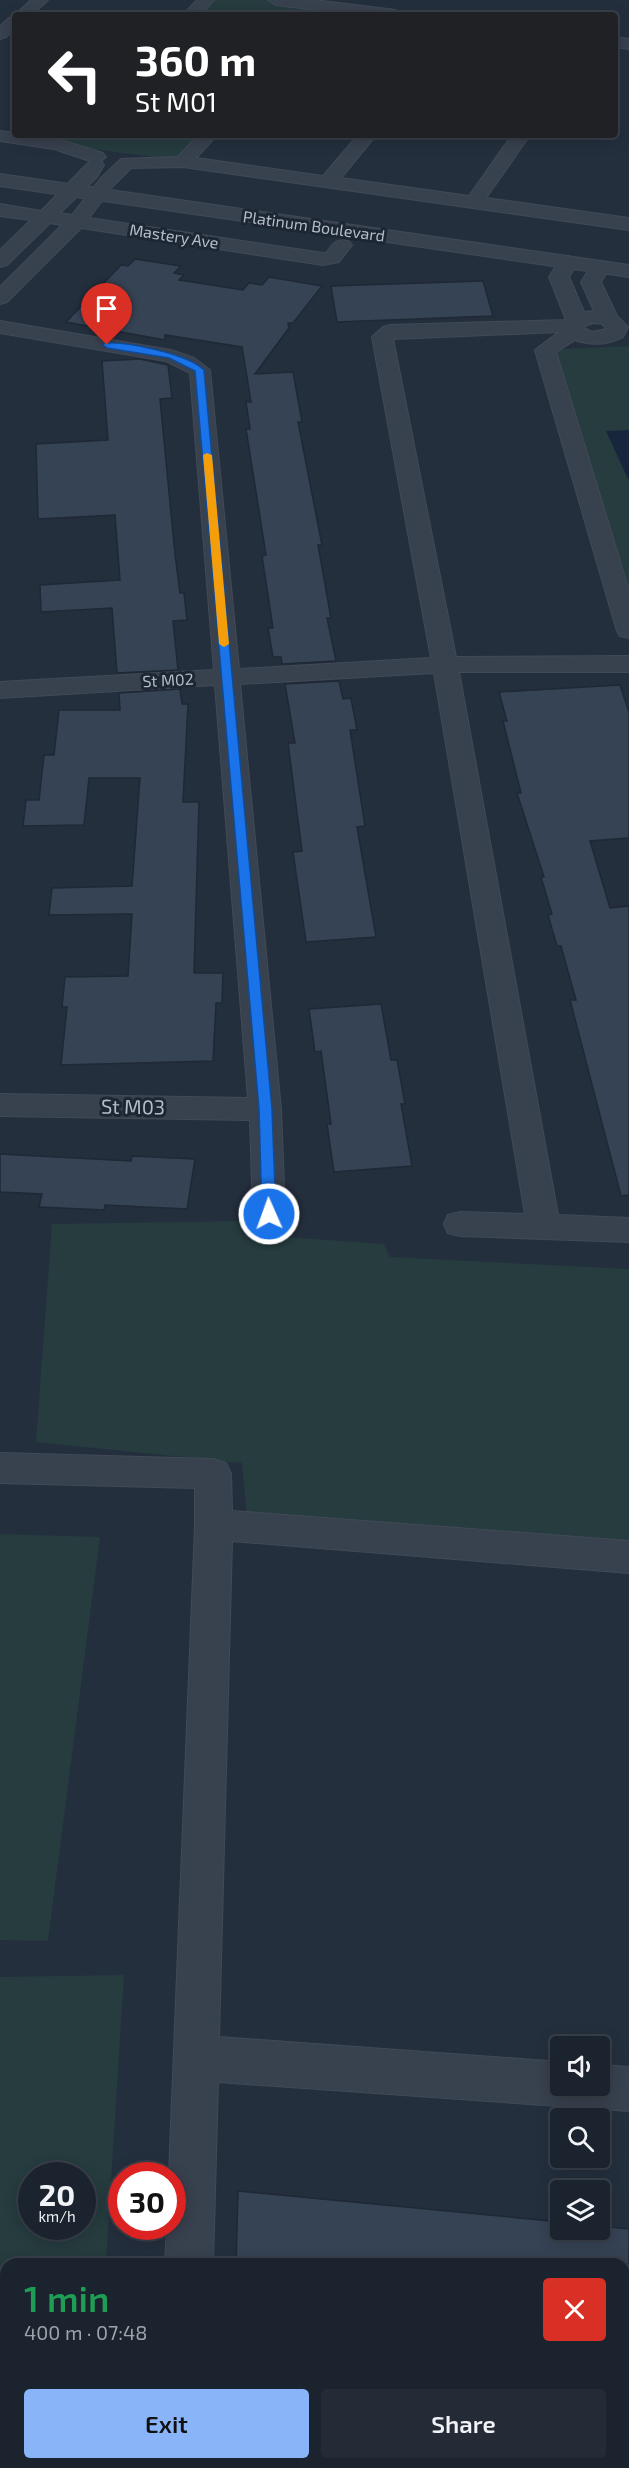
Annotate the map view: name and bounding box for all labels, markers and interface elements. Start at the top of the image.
text: 360 m [135,34,256,84]
icon: left [36,36,114,114]
text: St M01 [135,85,217,117]
street label: Platinum Boulevard [242,206,386,245]
street label: Mastery Ave [128,219,220,252]
pin [81,283,132,345]
icon: arrive [90,292,123,325]
street label: St M02 [142,669,194,690]
street label: St M03 [101,1093,165,1119]
position arrow [237,1182,301,1246]
map controls [550,2036,610,2240]
button: sound [550,2036,610,2096]
button: search [550,2108,610,2168]
speed limit sign: 30 [108,2162,186,2240]
text: 20 [39,2176,75,2212]
button: layers [550,2180,610,2240]
text: km/h [38,2207,76,2225]
text: 1 min [24,2276,109,2319]
button: close [543,2278,606,2341]
text: 400 m · 07:48 [24,2320,148,2344]
button: Exit [24,2389,309,2458]
button: Share [321,2389,606,2458]

